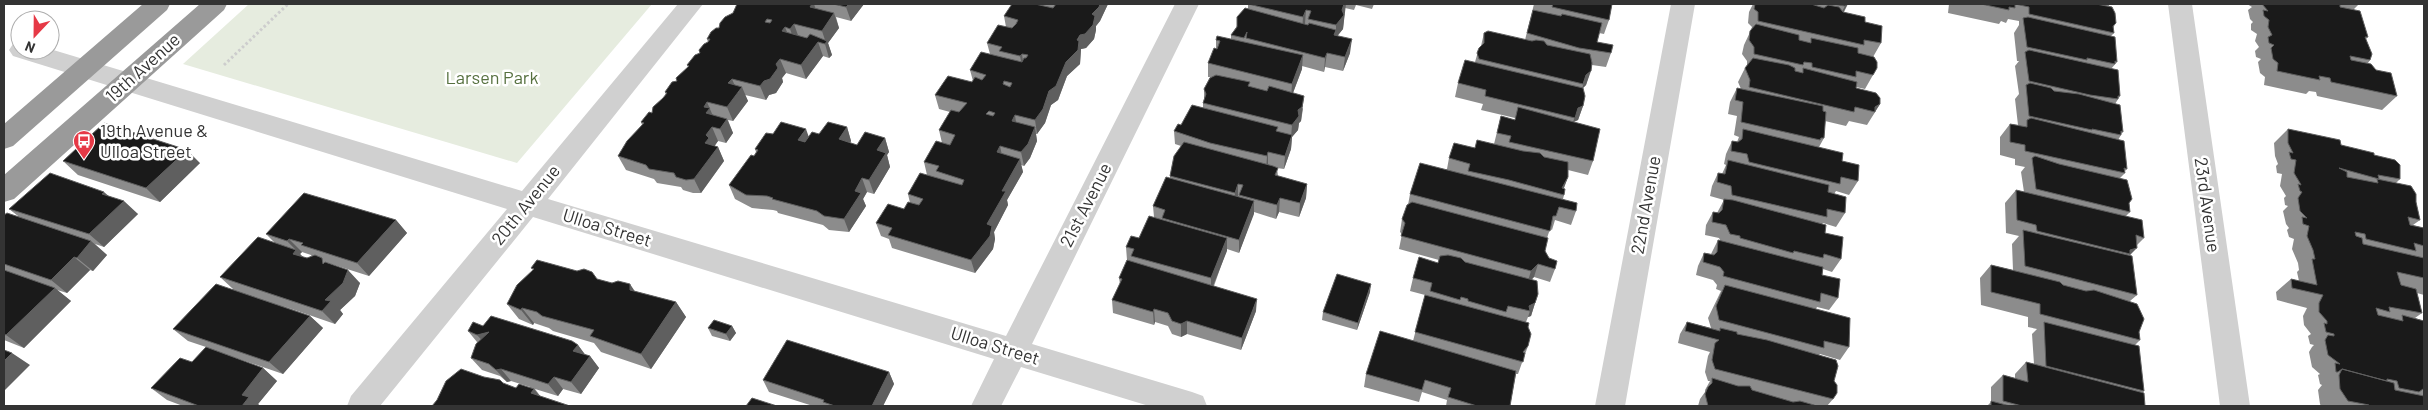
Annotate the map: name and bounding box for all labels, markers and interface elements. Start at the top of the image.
north arrow [10,10,60,60]
street label: 19th Avenue [101,28,184,106]
text: N [22,38,37,57]
park label: Larsen Park [446,66,538,88]
place label: 19th Avenue & Ulloa Street [100,119,208,162]
bus stop icon: 19th Avenue & Ulloa Street [72,129,96,160]
street label: 22nd Avenue [1626,154,1664,256]
street label: 23rd Avenue [2190,156,2226,254]
street label: 21st Avenue [1054,159,1116,250]
street label: 20th Avenue [486,160,564,249]
street label: Ulloa Street [560,203,654,251]
street label: Ulloa Street [948,321,1042,369]

